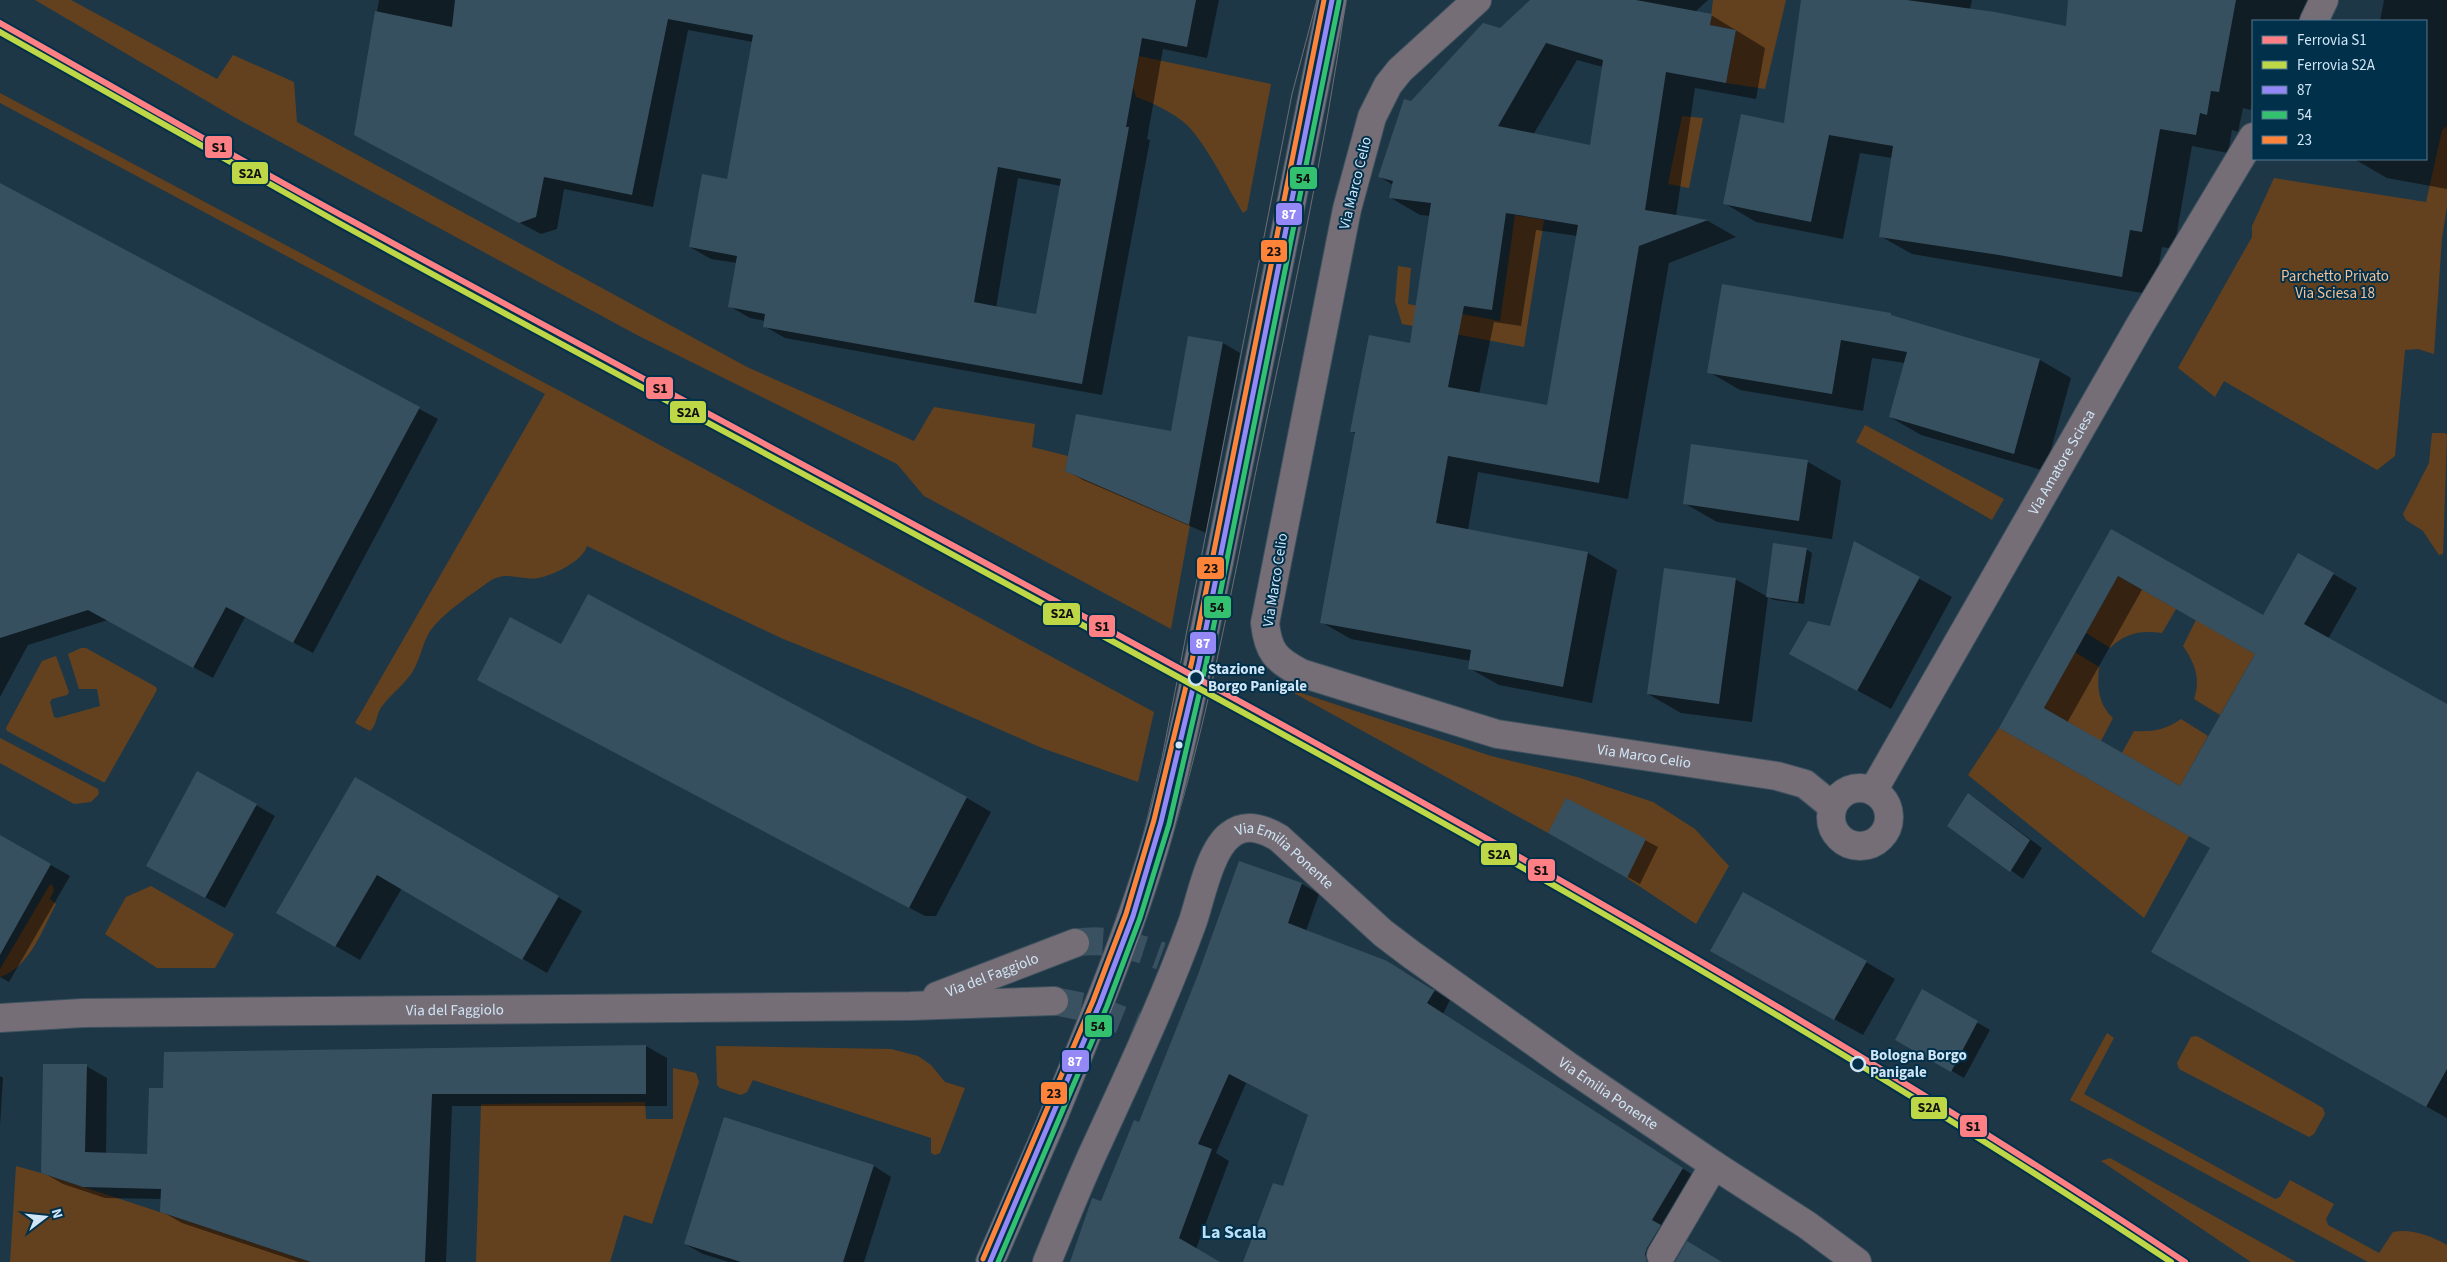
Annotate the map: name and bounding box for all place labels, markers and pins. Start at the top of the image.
place label: Stazione Borgo Panigale [1208,659,1307,697]
marker: Stazione Borgo Panigale [1188,670,1204,686]
unlabelled marker [1174,740,1184,750]
place label: Bologna Borgo Panigale [1870,1045,1967,1083]
marker: Bologna Borgo Panigale [1850,1056,1866,1072]

